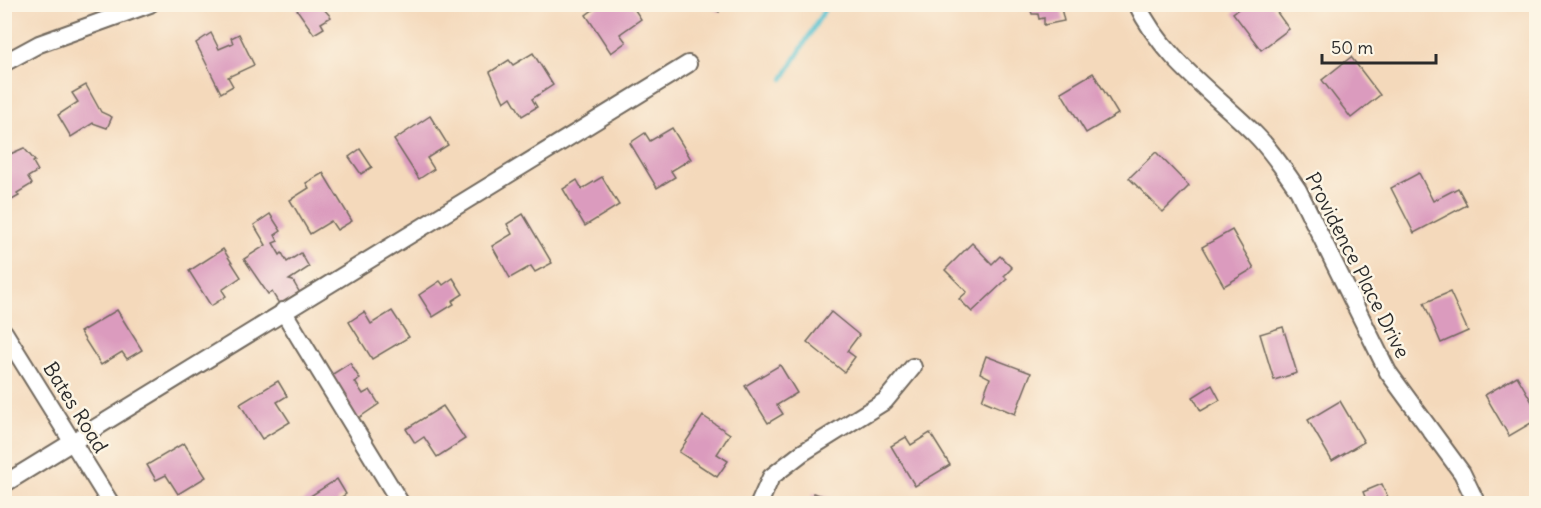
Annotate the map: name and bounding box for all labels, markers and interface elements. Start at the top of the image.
scale bar [1322,27,1436,65]
text: 50 m [1331,36,1373,59]
street label: Providence Place Drive [1300,168,1416,362]
street label: Bates Road [38,357,114,457]

